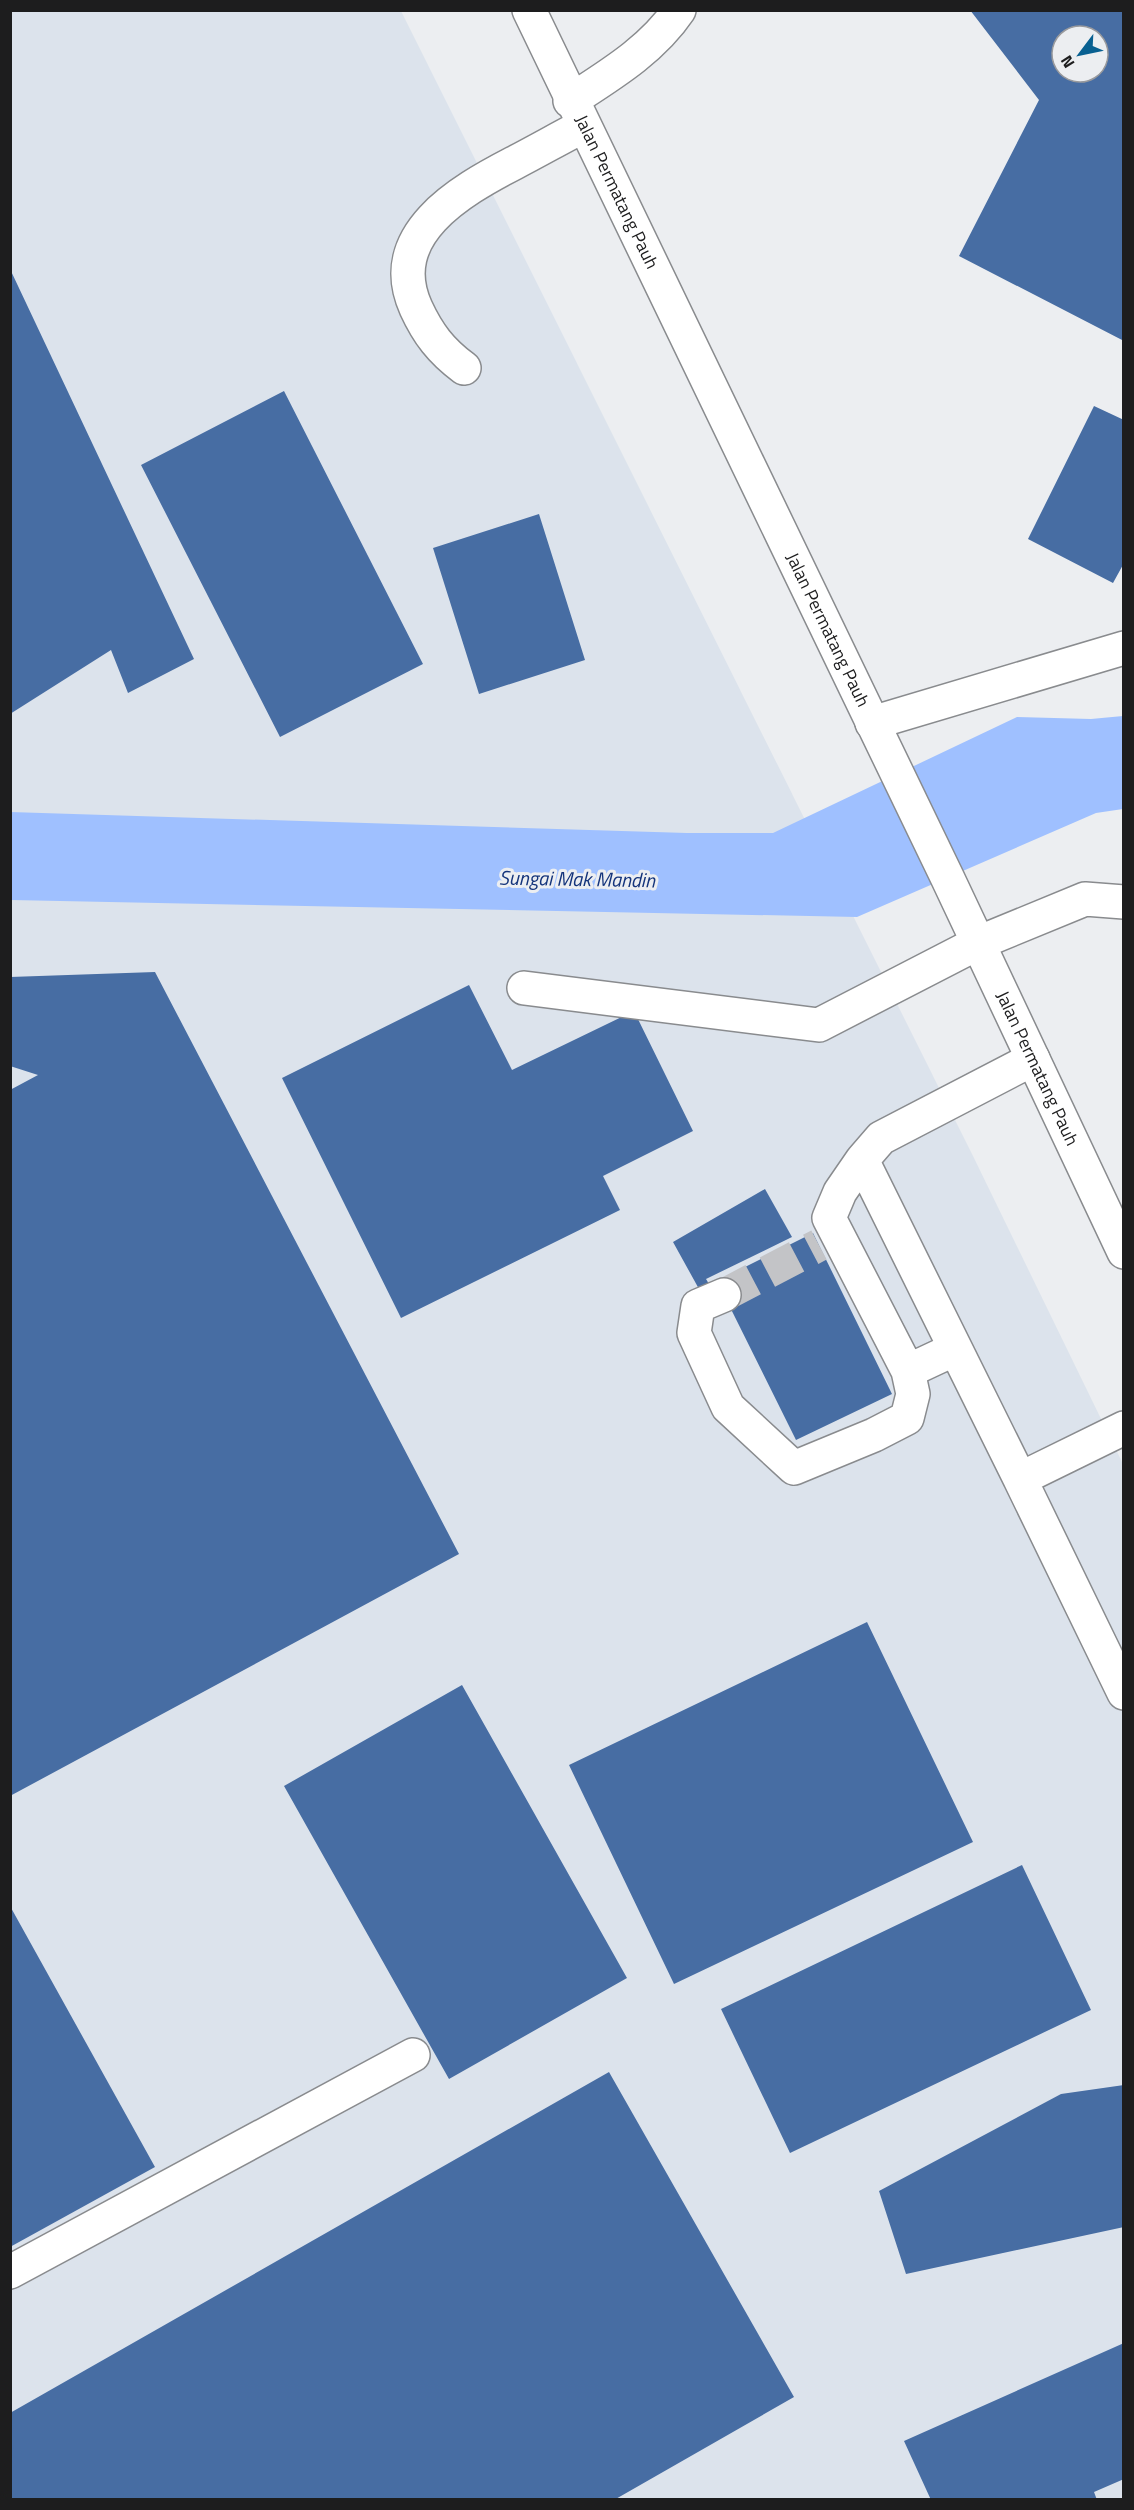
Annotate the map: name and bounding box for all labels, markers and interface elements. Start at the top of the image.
north arrow [1050,24,1110,84]
text: N [1054,51,1080,73]
street label: Jalan Permatang Pauh [568,110,666,273]
street label: Jalan Permatang Pauh [780,548,877,711]
water label: Sungai Mak Mandin [499,862,656,895]
street label: Jalan Permatang Pauh [990,986,1086,1150]

